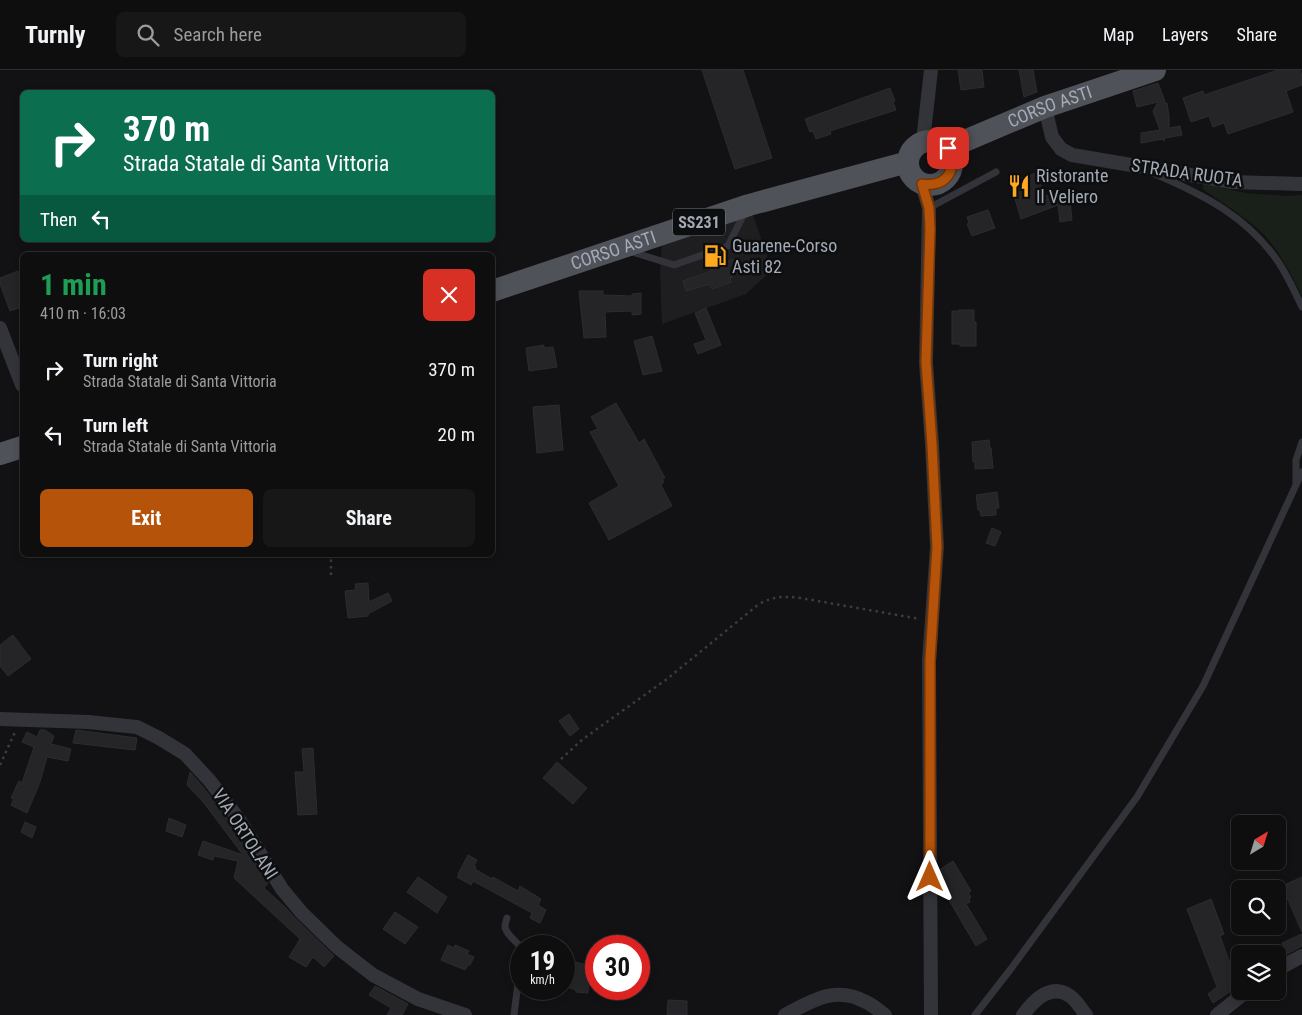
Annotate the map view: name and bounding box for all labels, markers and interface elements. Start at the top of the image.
search box [116,12,466,57]
text: Turnly [25,21,86,49]
icon: search [134,21,162,49]
text: Search here [174,23,262,46]
text: Map [1103,24,1134,45]
text: Layers [1162,24,1209,45]
text: Share [1237,24,1277,45]
street label: CORSO ASTI [1004,81,1095,132]
text: 370 m [123,109,210,150]
icon: right [40,110,105,175]
pin [927,127,969,169]
icon: arrive [934,134,962,162]
text: Strada Statale di Santa Vittoria [123,151,389,176]
street label: STRADA RUOTA [1130,154,1245,191]
place label: Ristorante Il Veliero [1036,165,1108,207]
restaurant icon: Ristorante Il Veliero [1006,173,1032,199]
icon: left [87,205,115,233]
text: Then [40,208,77,231]
road number: SS231 [673,208,725,236]
street label: CORSO ASTI [568,226,659,274]
place label: Guarene-Corso Asti 82 [732,235,837,277]
fuel station icon: Guarene-Corso Asti 82 [702,243,728,269]
text: 1 min [40,267,107,302]
button: close [423,269,475,321]
text: 410 m · 16:03 [40,304,126,323]
text: Turn right [83,349,158,372]
icon: right [40,356,68,384]
text: 370 m [428,358,475,381]
text: Strada Statale di Santa Vittoria [83,372,277,391]
text: Turn left [83,414,148,437]
icon: left [40,421,68,449]
text: 20 m [438,423,475,446]
text: Strada Statale di Santa Vittoria [83,437,277,456]
button: Exit [40,489,253,547]
button: Share [263,489,475,547]
street label: VIA ORTOLANI [208,785,282,883]
north arrow [1231,815,1286,870]
map controls [1231,815,1286,1000]
position arrow [903,850,955,902]
button: search [1231,880,1286,935]
speed limit sign: 30 [585,935,650,1000]
button: layers [1231,945,1286,1000]
text: 19 [530,947,555,976]
text: km/h [530,973,555,987]

